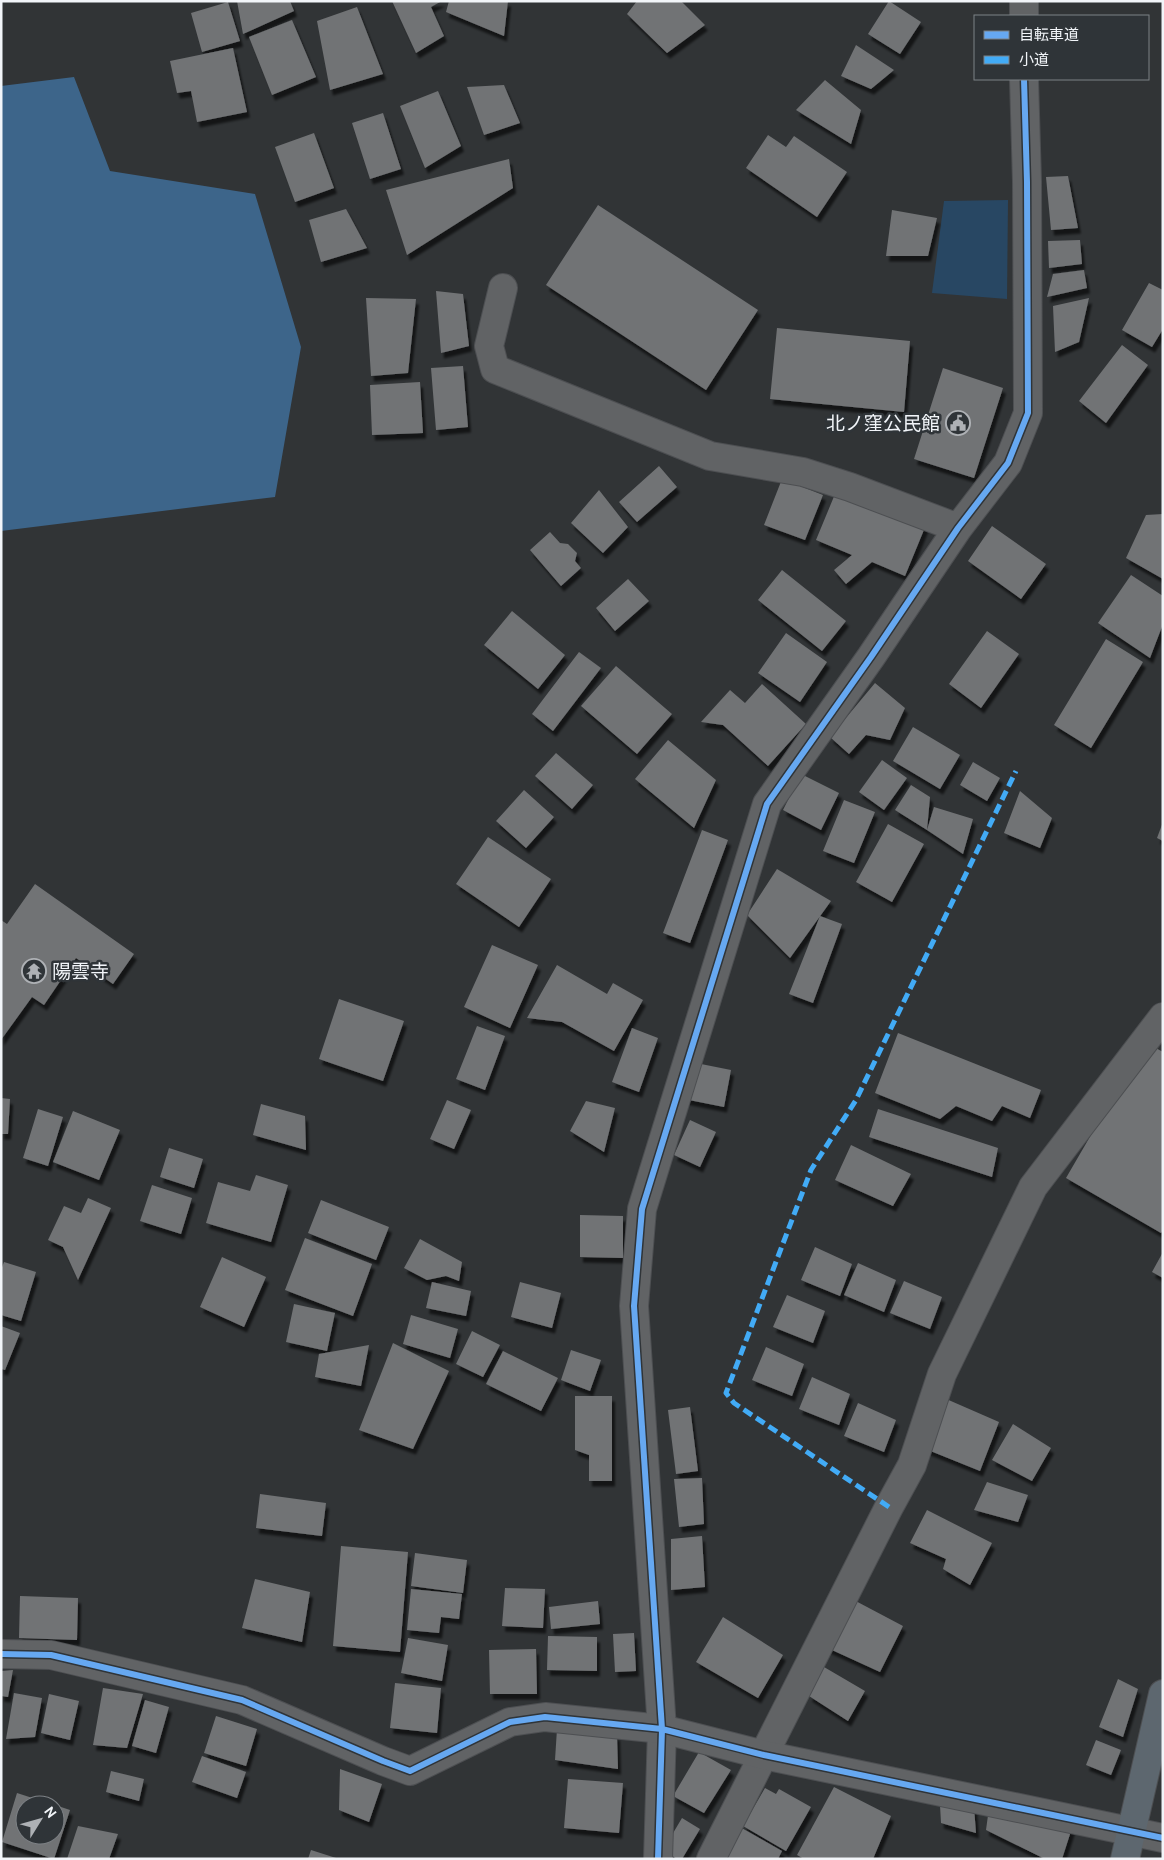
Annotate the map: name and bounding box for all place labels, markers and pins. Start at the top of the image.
public building icon: 北ノ窪公民館 [945,410,971,436]
place label: 北ノ窪公民館 [826,412,940,435]
temple icon: 陽雲寺 [21,958,47,984]
place label: 陽雲寺 [52,960,109,983]

